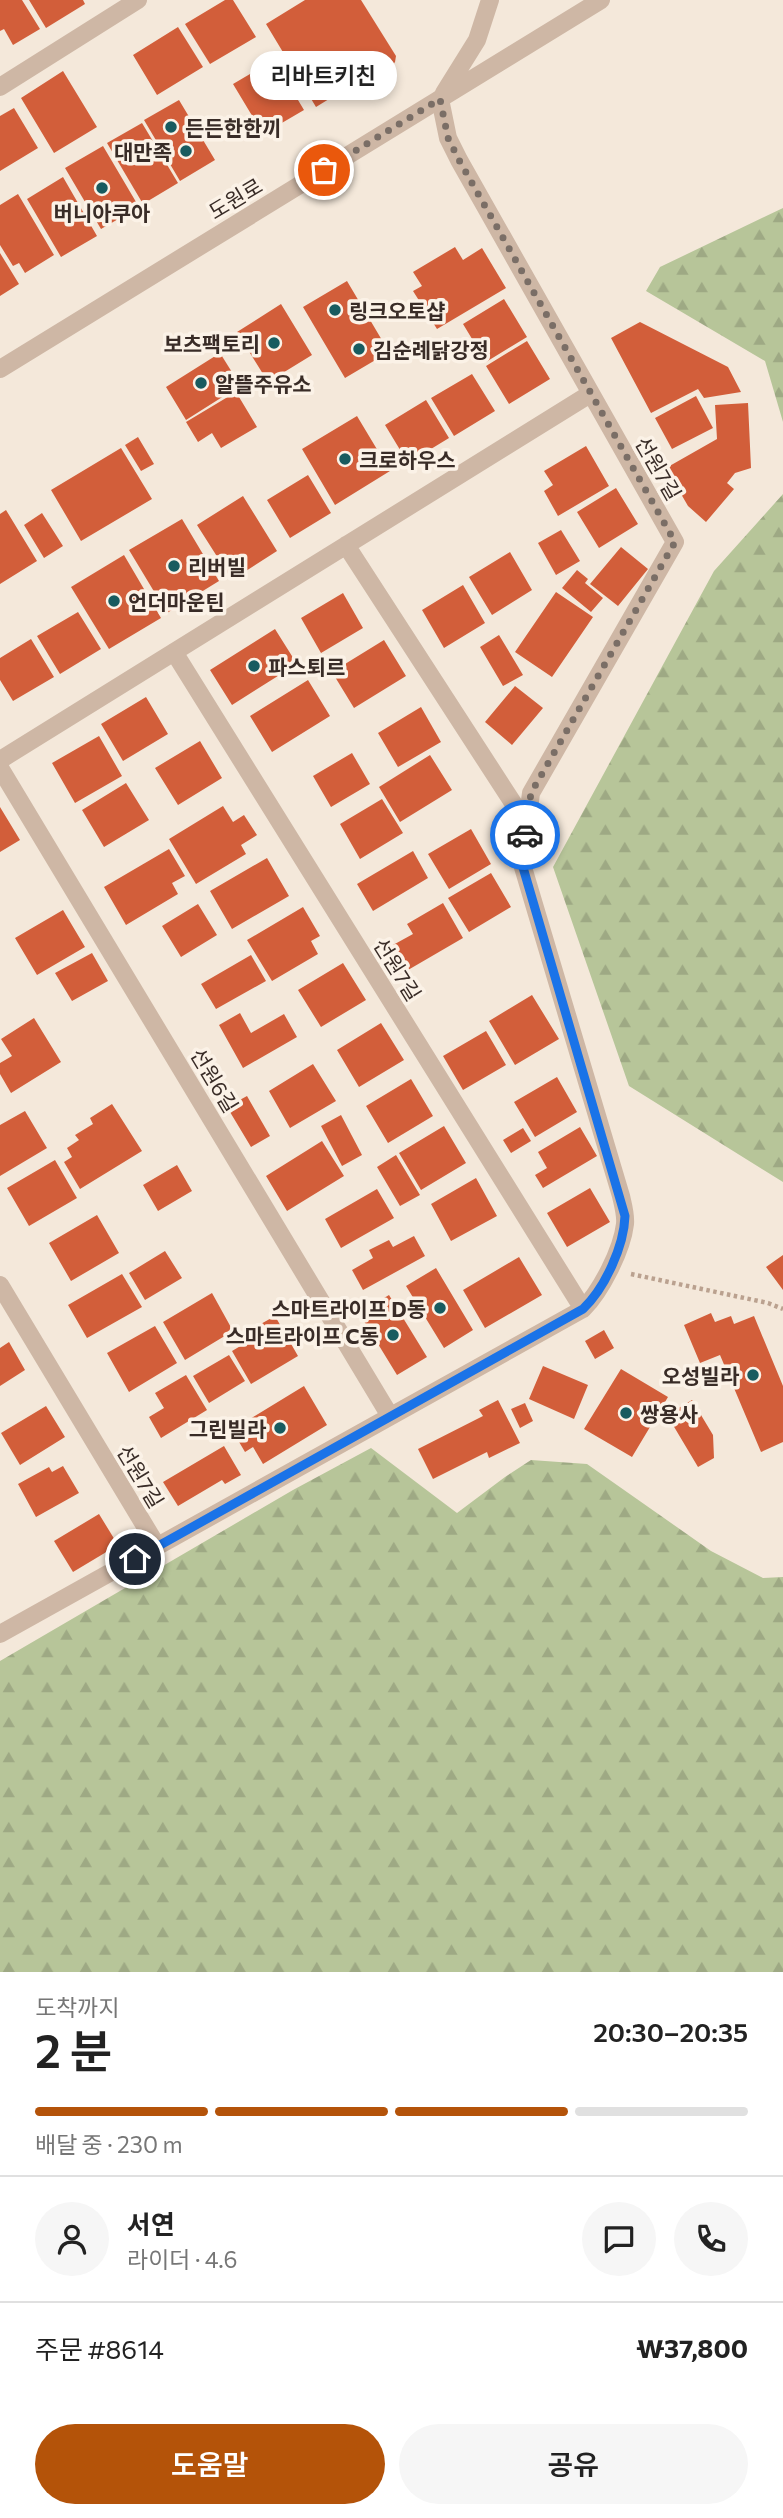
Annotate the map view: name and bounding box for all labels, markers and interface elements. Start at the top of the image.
callout: 리바트키친 [250,51,398,100]
text: 리바트키친 [271,61,376,89]
place label: 든든한한끼 [185,115,282,140]
marker: 든든한한끼 [163,119,179,135]
place label: 대만족 [114,139,172,164]
pin [294,140,354,200]
marker: 대만족 [178,143,194,159]
icon: bag [305,151,343,189]
street label: 도원로 [204,172,266,224]
marker: 버니아쿠아 [94,180,110,196]
place label: 버니아쿠아 [54,200,150,225]
place label: 링크오토샵 [349,298,446,323]
marker: 링크오토샵 [327,302,343,318]
place label: 보츠팩토리 [163,331,260,356]
marker: 보츠팩토리 [266,335,282,351]
place label: 김순례닭강정 [373,337,489,362]
marker: 김순례닭강정 [351,341,367,357]
place label: 알뜰주유소 [215,371,312,396]
marker: 알뜰주유소 [193,375,209,391]
street label: 선원7길 [631,432,687,504]
place label: 크로하우스 [359,447,456,472]
marker: 크로하우스 [337,451,353,467]
place label: 리버빌 [188,554,246,579]
marker: 리버빌 [166,558,182,574]
place label: 언더마운틴 [128,589,225,614]
marker: 언더마운틴 [106,593,122,609]
place label: 파스퇴르 [268,654,345,679]
marker: 파스퇴르 [246,658,262,674]
courier [490,800,560,870]
icon: car [506,816,544,854]
street label: 선원7길 [369,933,427,1005]
street label: 선원6길 [186,1043,244,1117]
place label: 스마트라이프 D동 [271,1296,426,1321]
marker: 스마트라이프 D동 [432,1300,448,1316]
place label: 스마트라이프 C동 [225,1323,379,1348]
marker: 스마트라이프 C동 [385,1327,401,1343]
place label: 오성빌라 [662,1363,740,1388]
marker: 오성빌라 [745,1367,761,1383]
place label: 쌍용사 [640,1401,698,1426]
marker: 쌍용사 [618,1405,634,1421]
place label: 그린빌라 [189,1416,267,1441]
marker: 그린빌라 [272,1420,288,1436]
street label: 선원7길 [113,1440,169,1512]
pin [105,1529,165,1589]
icon: home [116,1540,154,1578]
text: 도착까지 [35,1993,120,2021]
text: 20:30–20:35 [593,2016,748,2047]
text: 2 분 [35,2021,112,2077]
text: 배달 중 · 230 m [35,2130,182,2158]
button: person [35,2202,109,2276]
button: chat [582,2202,656,2276]
button: phone [674,2202,748,2276]
text: 서연 [127,2208,175,2239]
text: 라이더 · 4.6 [127,2245,237,2273]
text: ₩37,800 [636,2332,748,2363]
text: 주문 #8614 [35,2333,164,2364]
button: 도움말 [35,2424,385,2504]
button: 공유 [399,2424,748,2504]

